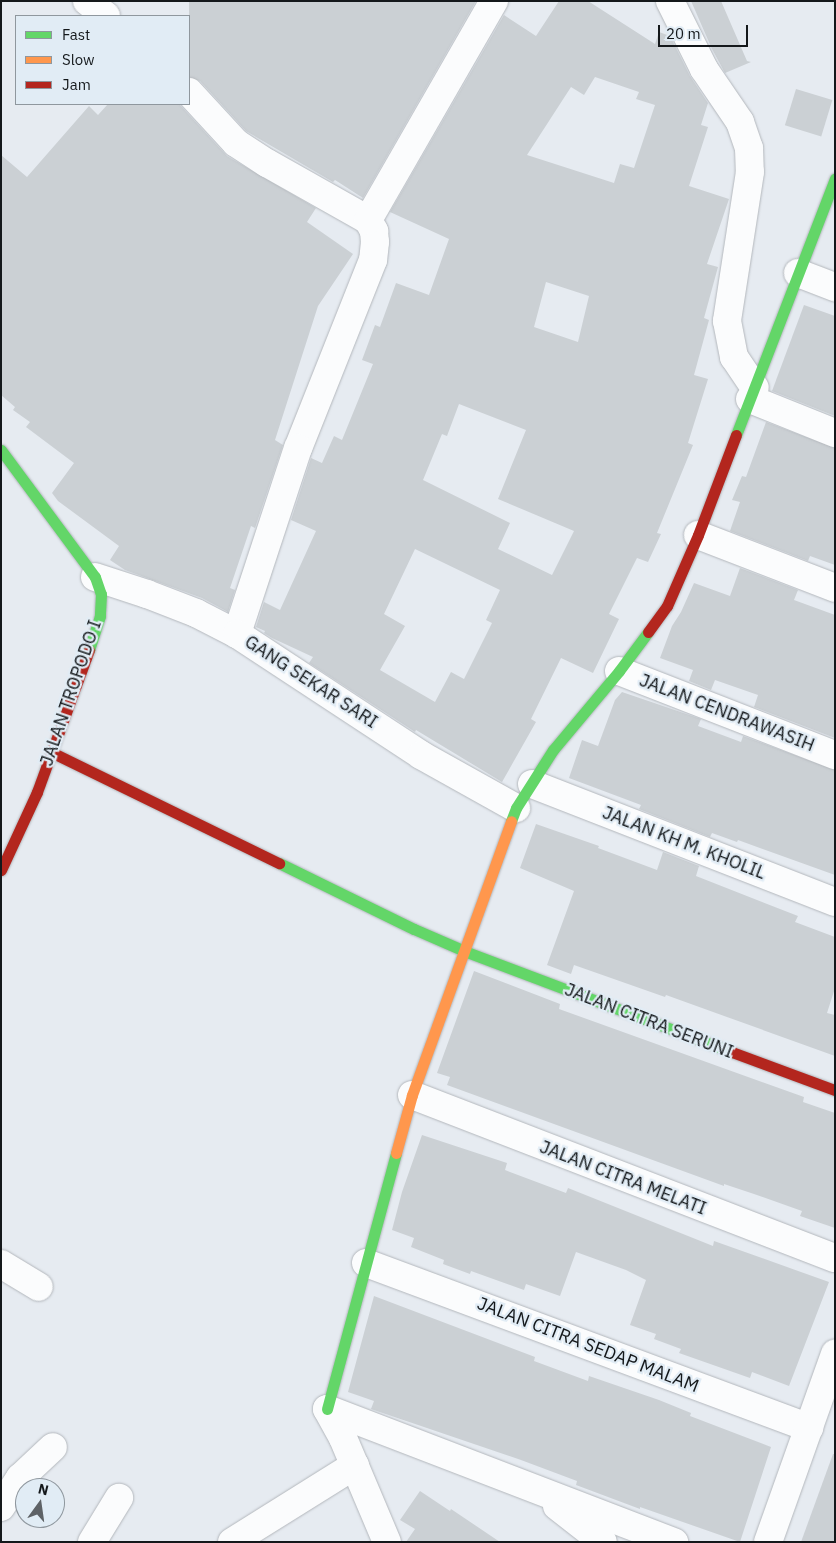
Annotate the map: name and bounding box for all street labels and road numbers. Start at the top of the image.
street label: JALAN TROPODO I [36,617,106,769]
street label: GANG SEKAR SARI [241,631,381,733]
street label: JALAN CENDRAWASIH [636,670,818,756]
street label: JALAN KH M. KHOLIL [599,802,769,884]
street label: JALAN CITRA SERUNI [562,979,736,1063]
street label: JALAN CITRA MELATI [537,1136,709,1220]
street label: JALAN CITRA SEDAP MALAM [474,1293,702,1397]

